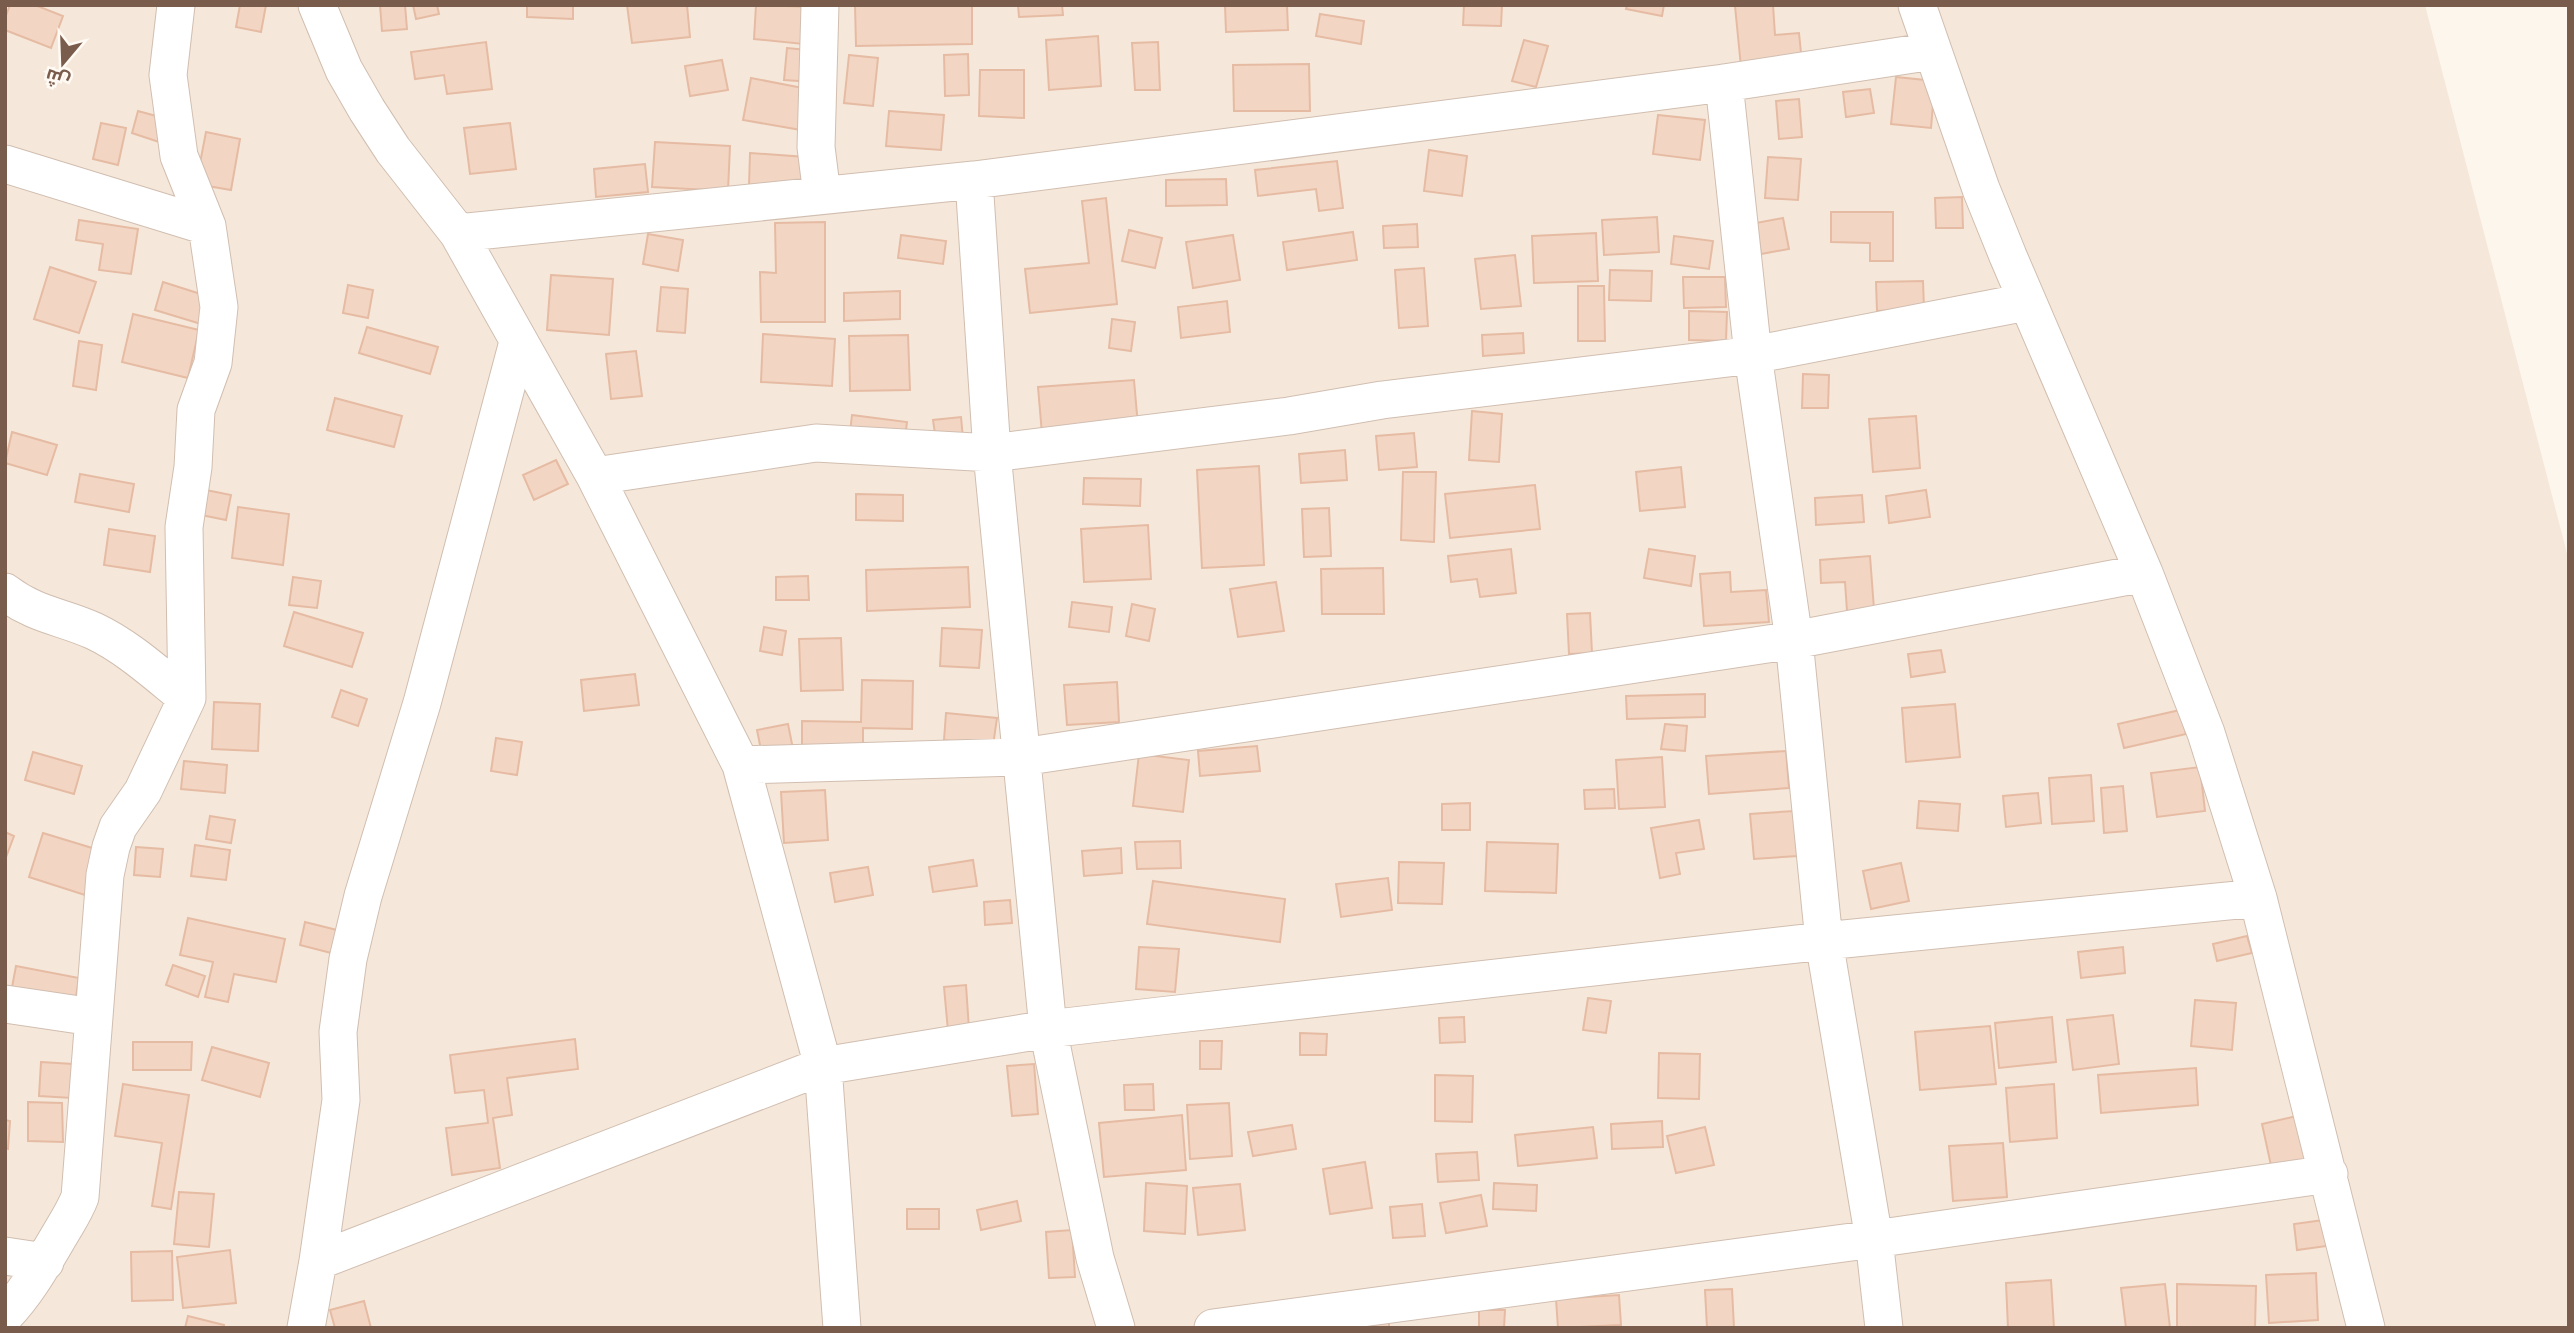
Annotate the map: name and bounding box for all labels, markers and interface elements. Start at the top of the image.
north arrow [28,28,98,98]
text: ش [42,64,73,94]

